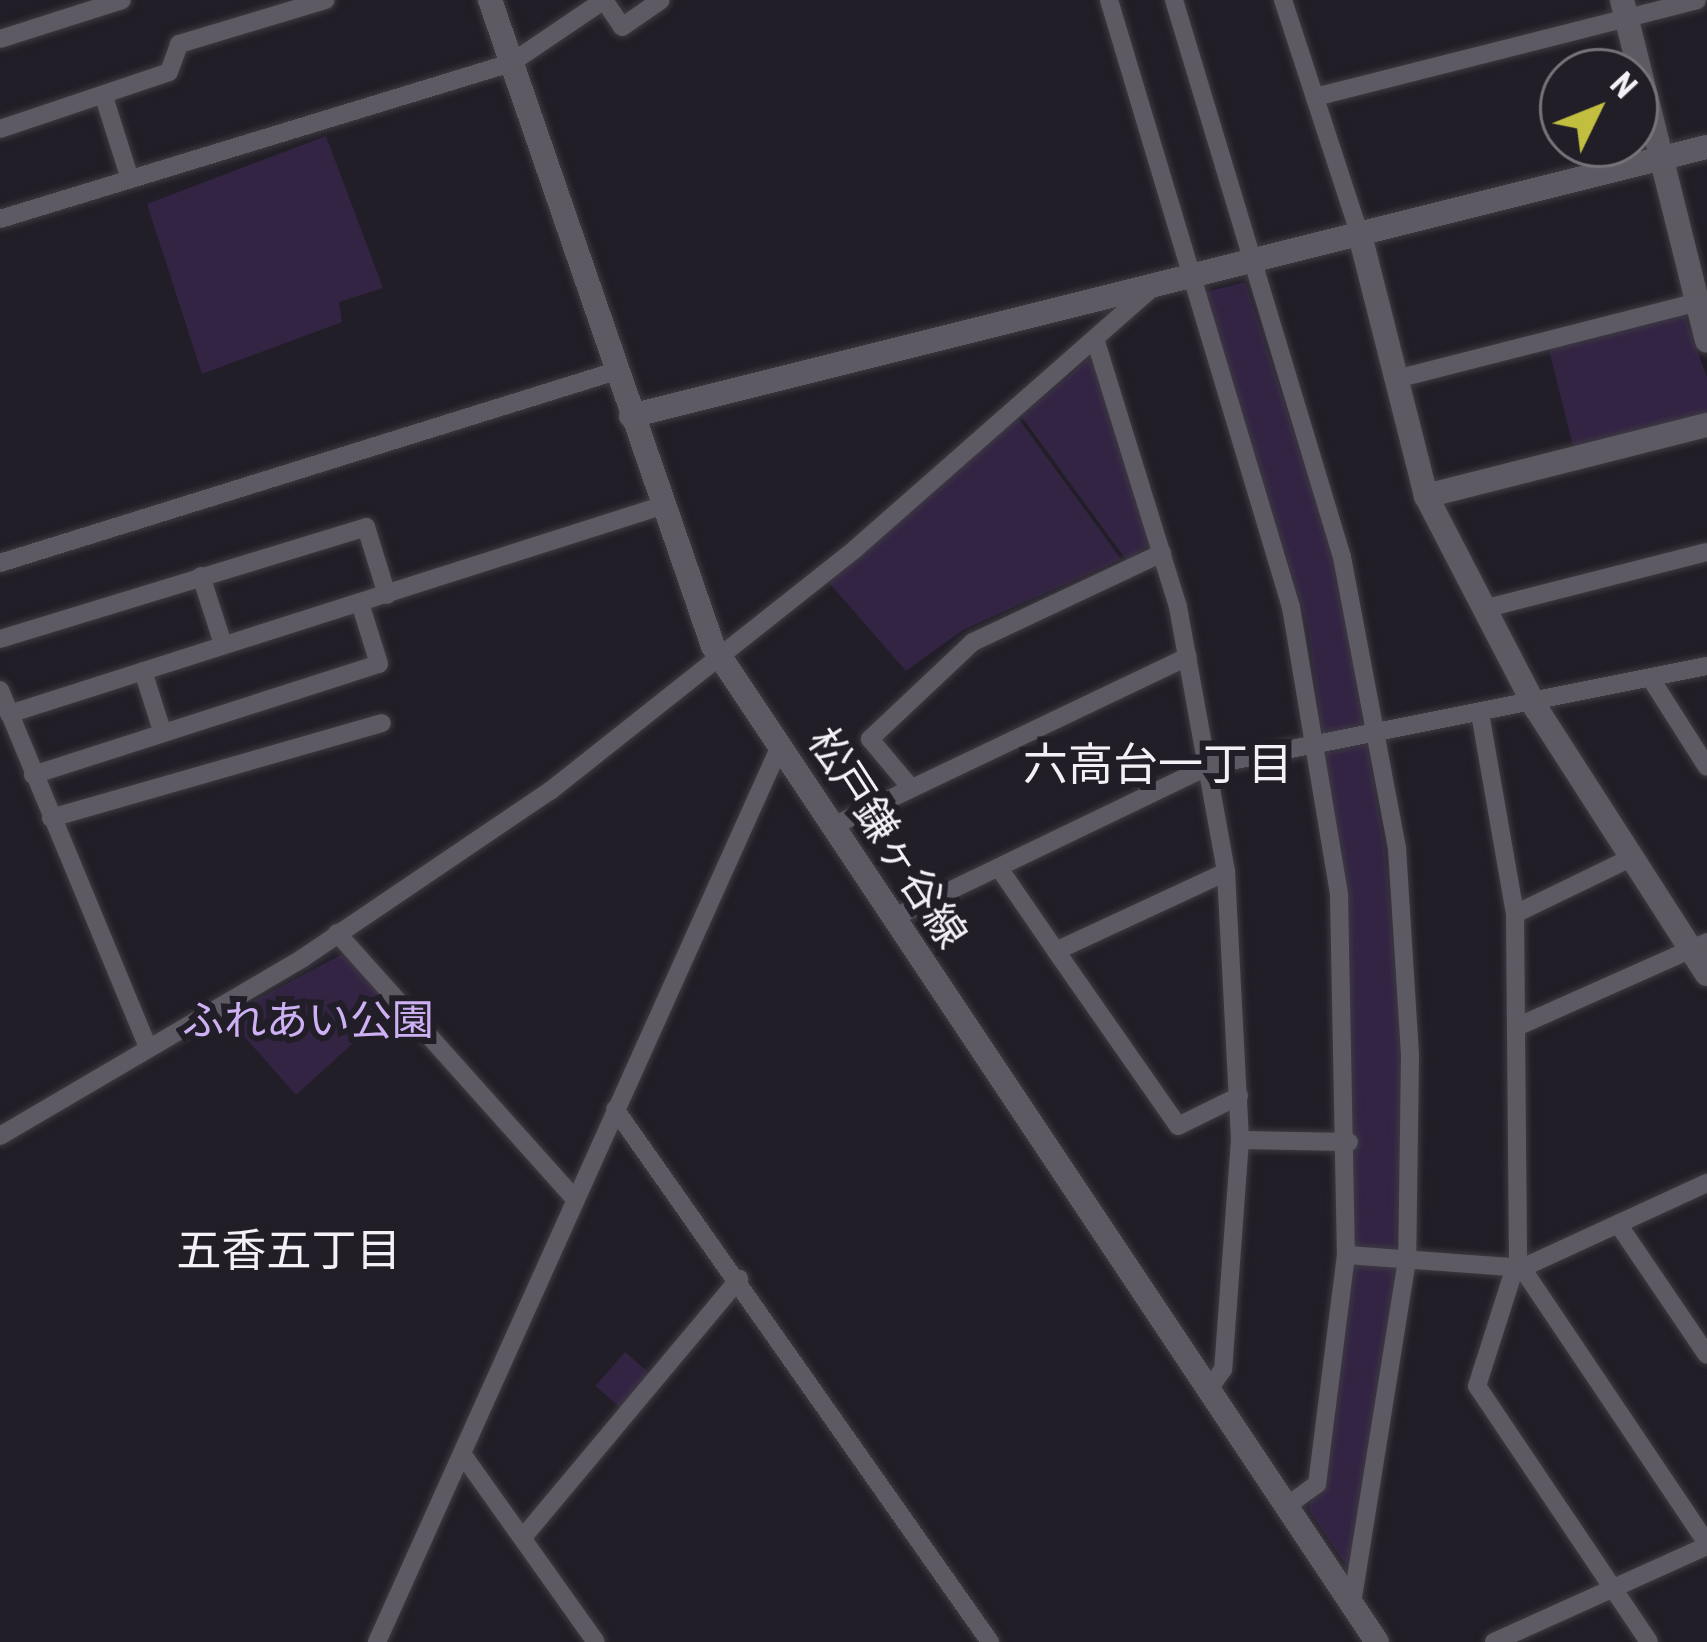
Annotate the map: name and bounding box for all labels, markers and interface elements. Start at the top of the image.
north arrow [1539,48,1659,168]
text: N [1602,64,1645,106]
street label: 松戸鎌ヶ谷線 [797,719,977,957]
district label: 六高台一丁目 [1023,738,1293,792]
park label: ふれあい公園 [182,996,434,1046]
district label: 五香五丁目 [177,1224,401,1278]

